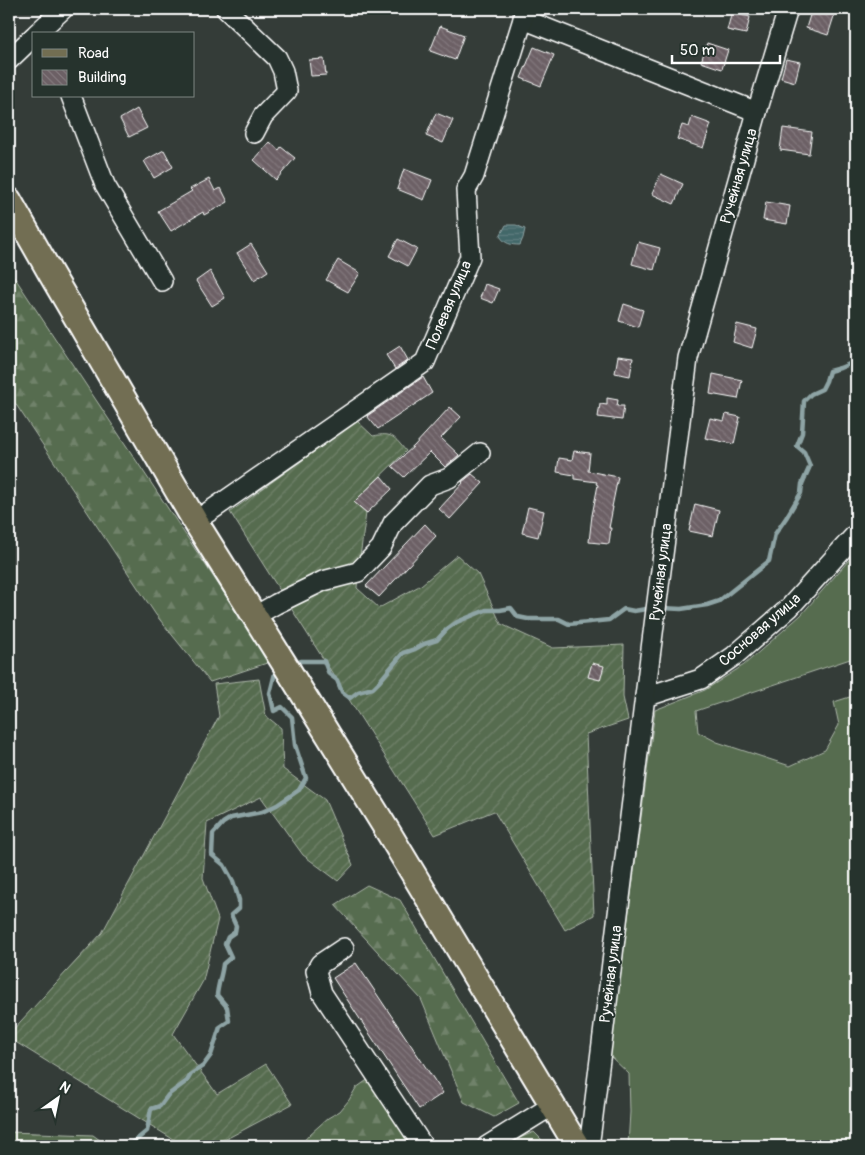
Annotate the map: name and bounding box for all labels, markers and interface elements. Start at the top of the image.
legend [32,32,195,98]
scale bar [672,32,780,64]
text: 50 m [680,41,715,60]
text: Road [78,44,109,63]
text: Building [78,68,126,87]
street label: Ручейная улица [716,126,762,226]
street label: Полевая улица [422,258,476,352]
street label: Ручейная улица [646,522,676,622]
street label: Сосновая улица [715,589,805,671]
street label: Ручейная улица [596,924,626,1024]
north arrow [32,1072,82,1122]
text: N [56,1078,73,1097]

